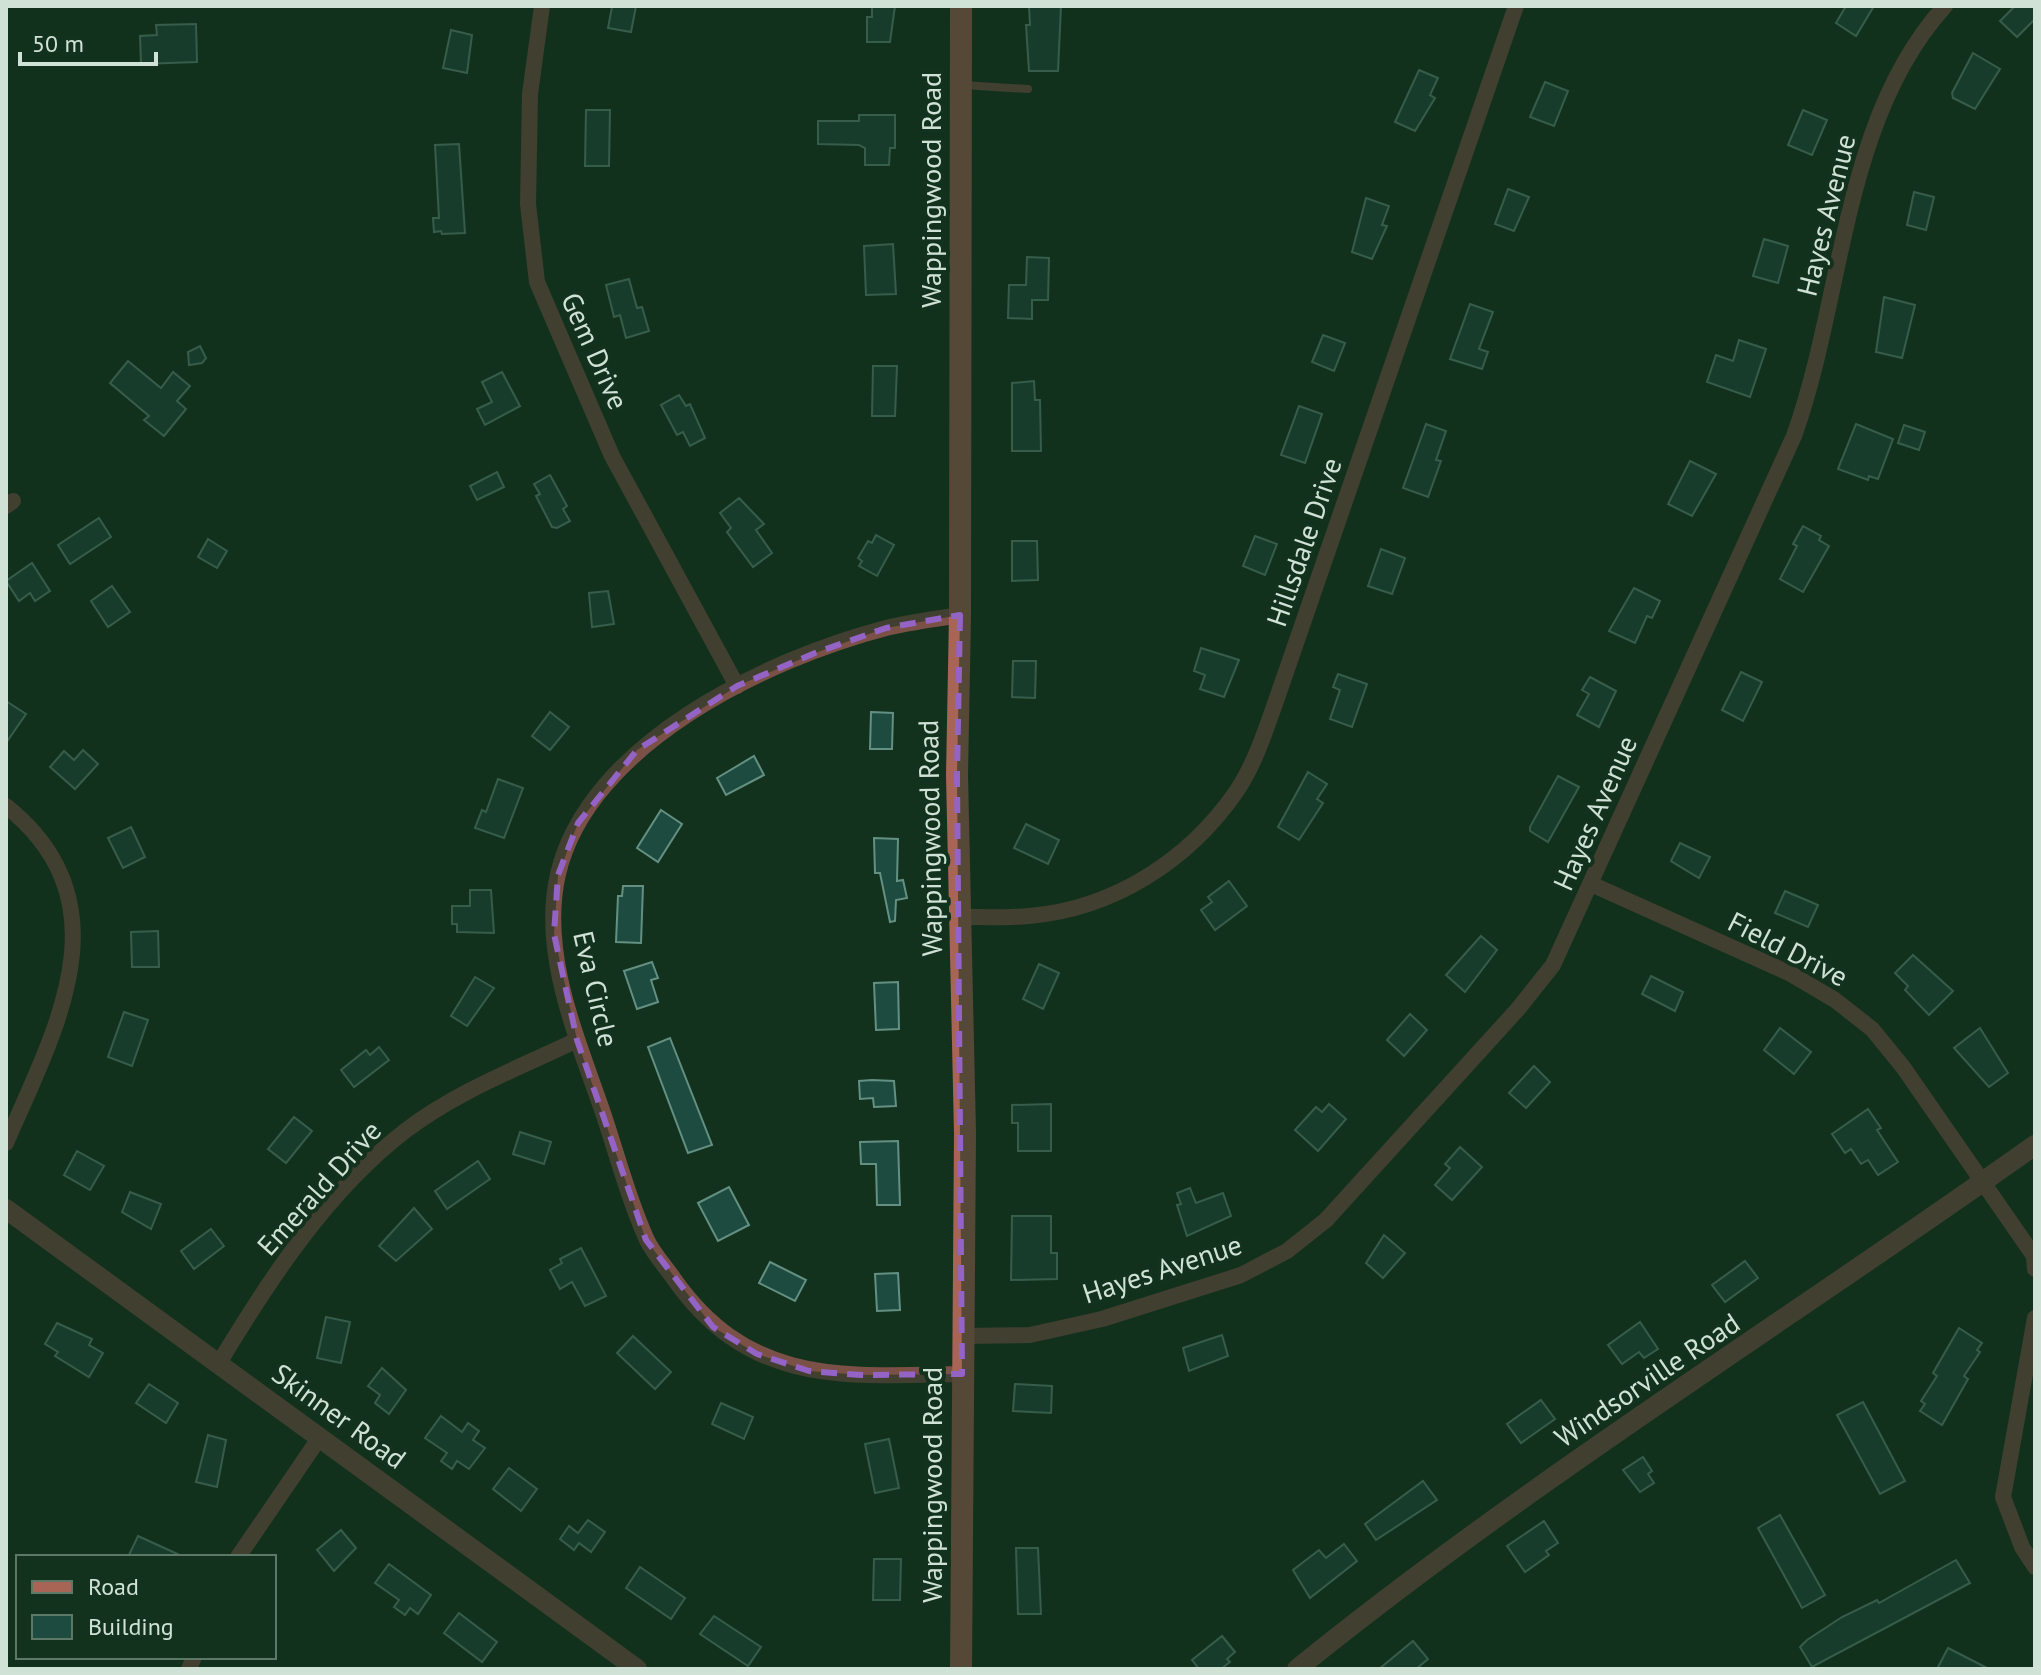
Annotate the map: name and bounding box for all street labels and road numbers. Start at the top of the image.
street label: Wappingwood Road [912,72,949,308]
street label: Hayes Avenue [1788,130,1863,300]
street label: Gem Drive [553,286,638,415]
street label: Hillsdale Drive [1257,453,1350,631]
street label: Wappingwood Road [909,720,950,956]
street label: Hayes Avenue [1544,730,1645,896]
street label: Field Drive [1722,903,1854,994]
street label: Eva Circle [565,927,628,1050]
street label: Emerald Drive [248,1113,389,1263]
street label: Hayes Avenue [1077,1225,1246,1312]
street label: Windsorville Road [1547,1304,1746,1455]
street label: Skinner Road [265,1355,414,1477]
street label: Wappingwood Road [913,1367,950,1603]

